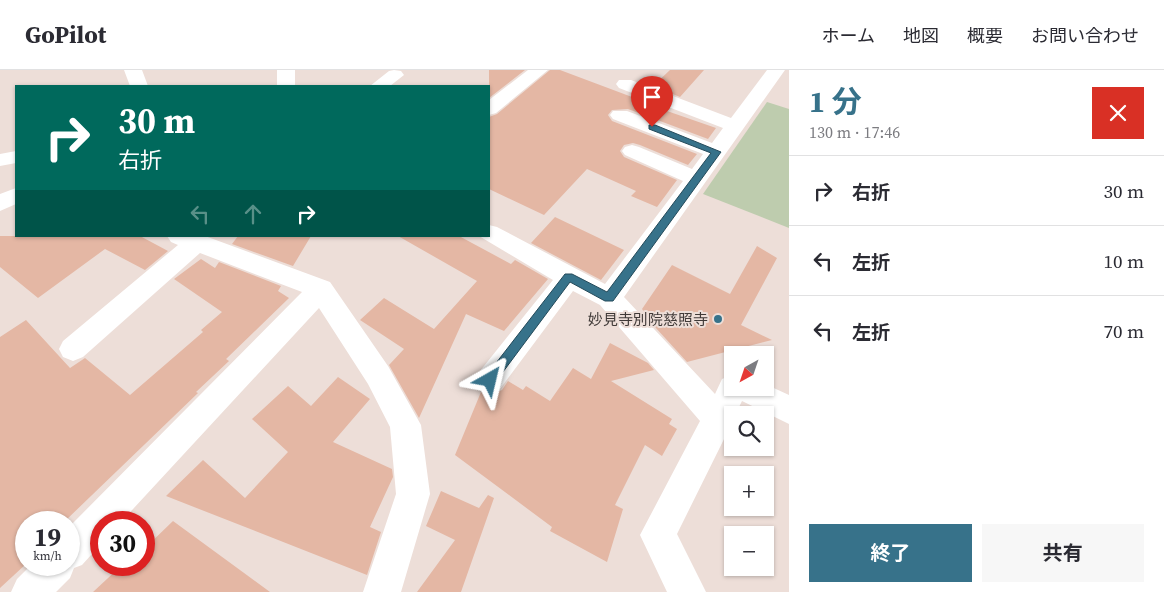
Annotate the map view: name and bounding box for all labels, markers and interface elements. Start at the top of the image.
text: GoPilot [25,18,106,51]
text: ホーム [822,23,875,48]
text: 地図 [903,23,939,48]
text: 概要 [967,23,1003,48]
text: お問い合わせ [1031,23,1139,48]
pin [631,76,673,127]
text: 1 分 [809,81,862,122]
icon: arrive [638,83,666,111]
button: close [1092,87,1144,139]
text: 30 m [118,97,195,145]
icon: right [35,105,100,170]
text: 130 m · 17:46 [809,121,900,143]
text: 右折 [118,145,162,175]
icon: right [809,177,837,205]
text: 30 m [1103,178,1144,204]
text: 右折 [852,179,890,205]
icon: left [186,200,214,228]
icon: ahead [239,200,267,228]
icon: right [292,200,320,228]
icon: left [809,247,837,275]
text: 10 m [1103,248,1144,274]
text: 左折 [852,249,890,275]
place label: 妙見寺別院慈照寺 [588,309,708,330]
marker: 妙見寺別院慈照寺 [712,313,724,325]
icon: left [809,317,837,345]
text: 70 m [1103,318,1144,344]
text: 左折 [852,319,890,345]
north arrow [724,346,774,396]
map controls [724,346,774,576]
position arrow [463,353,515,405]
button: search [724,406,774,456]
button: + [724,466,774,516]
speed limit sign: 30 [90,511,155,576]
text: 19 [34,520,61,554]
button: 終了 [809,524,972,582]
button: 共有 [982,524,1144,582]
button: − [724,526,774,576]
text: km/h [33,548,62,564]

